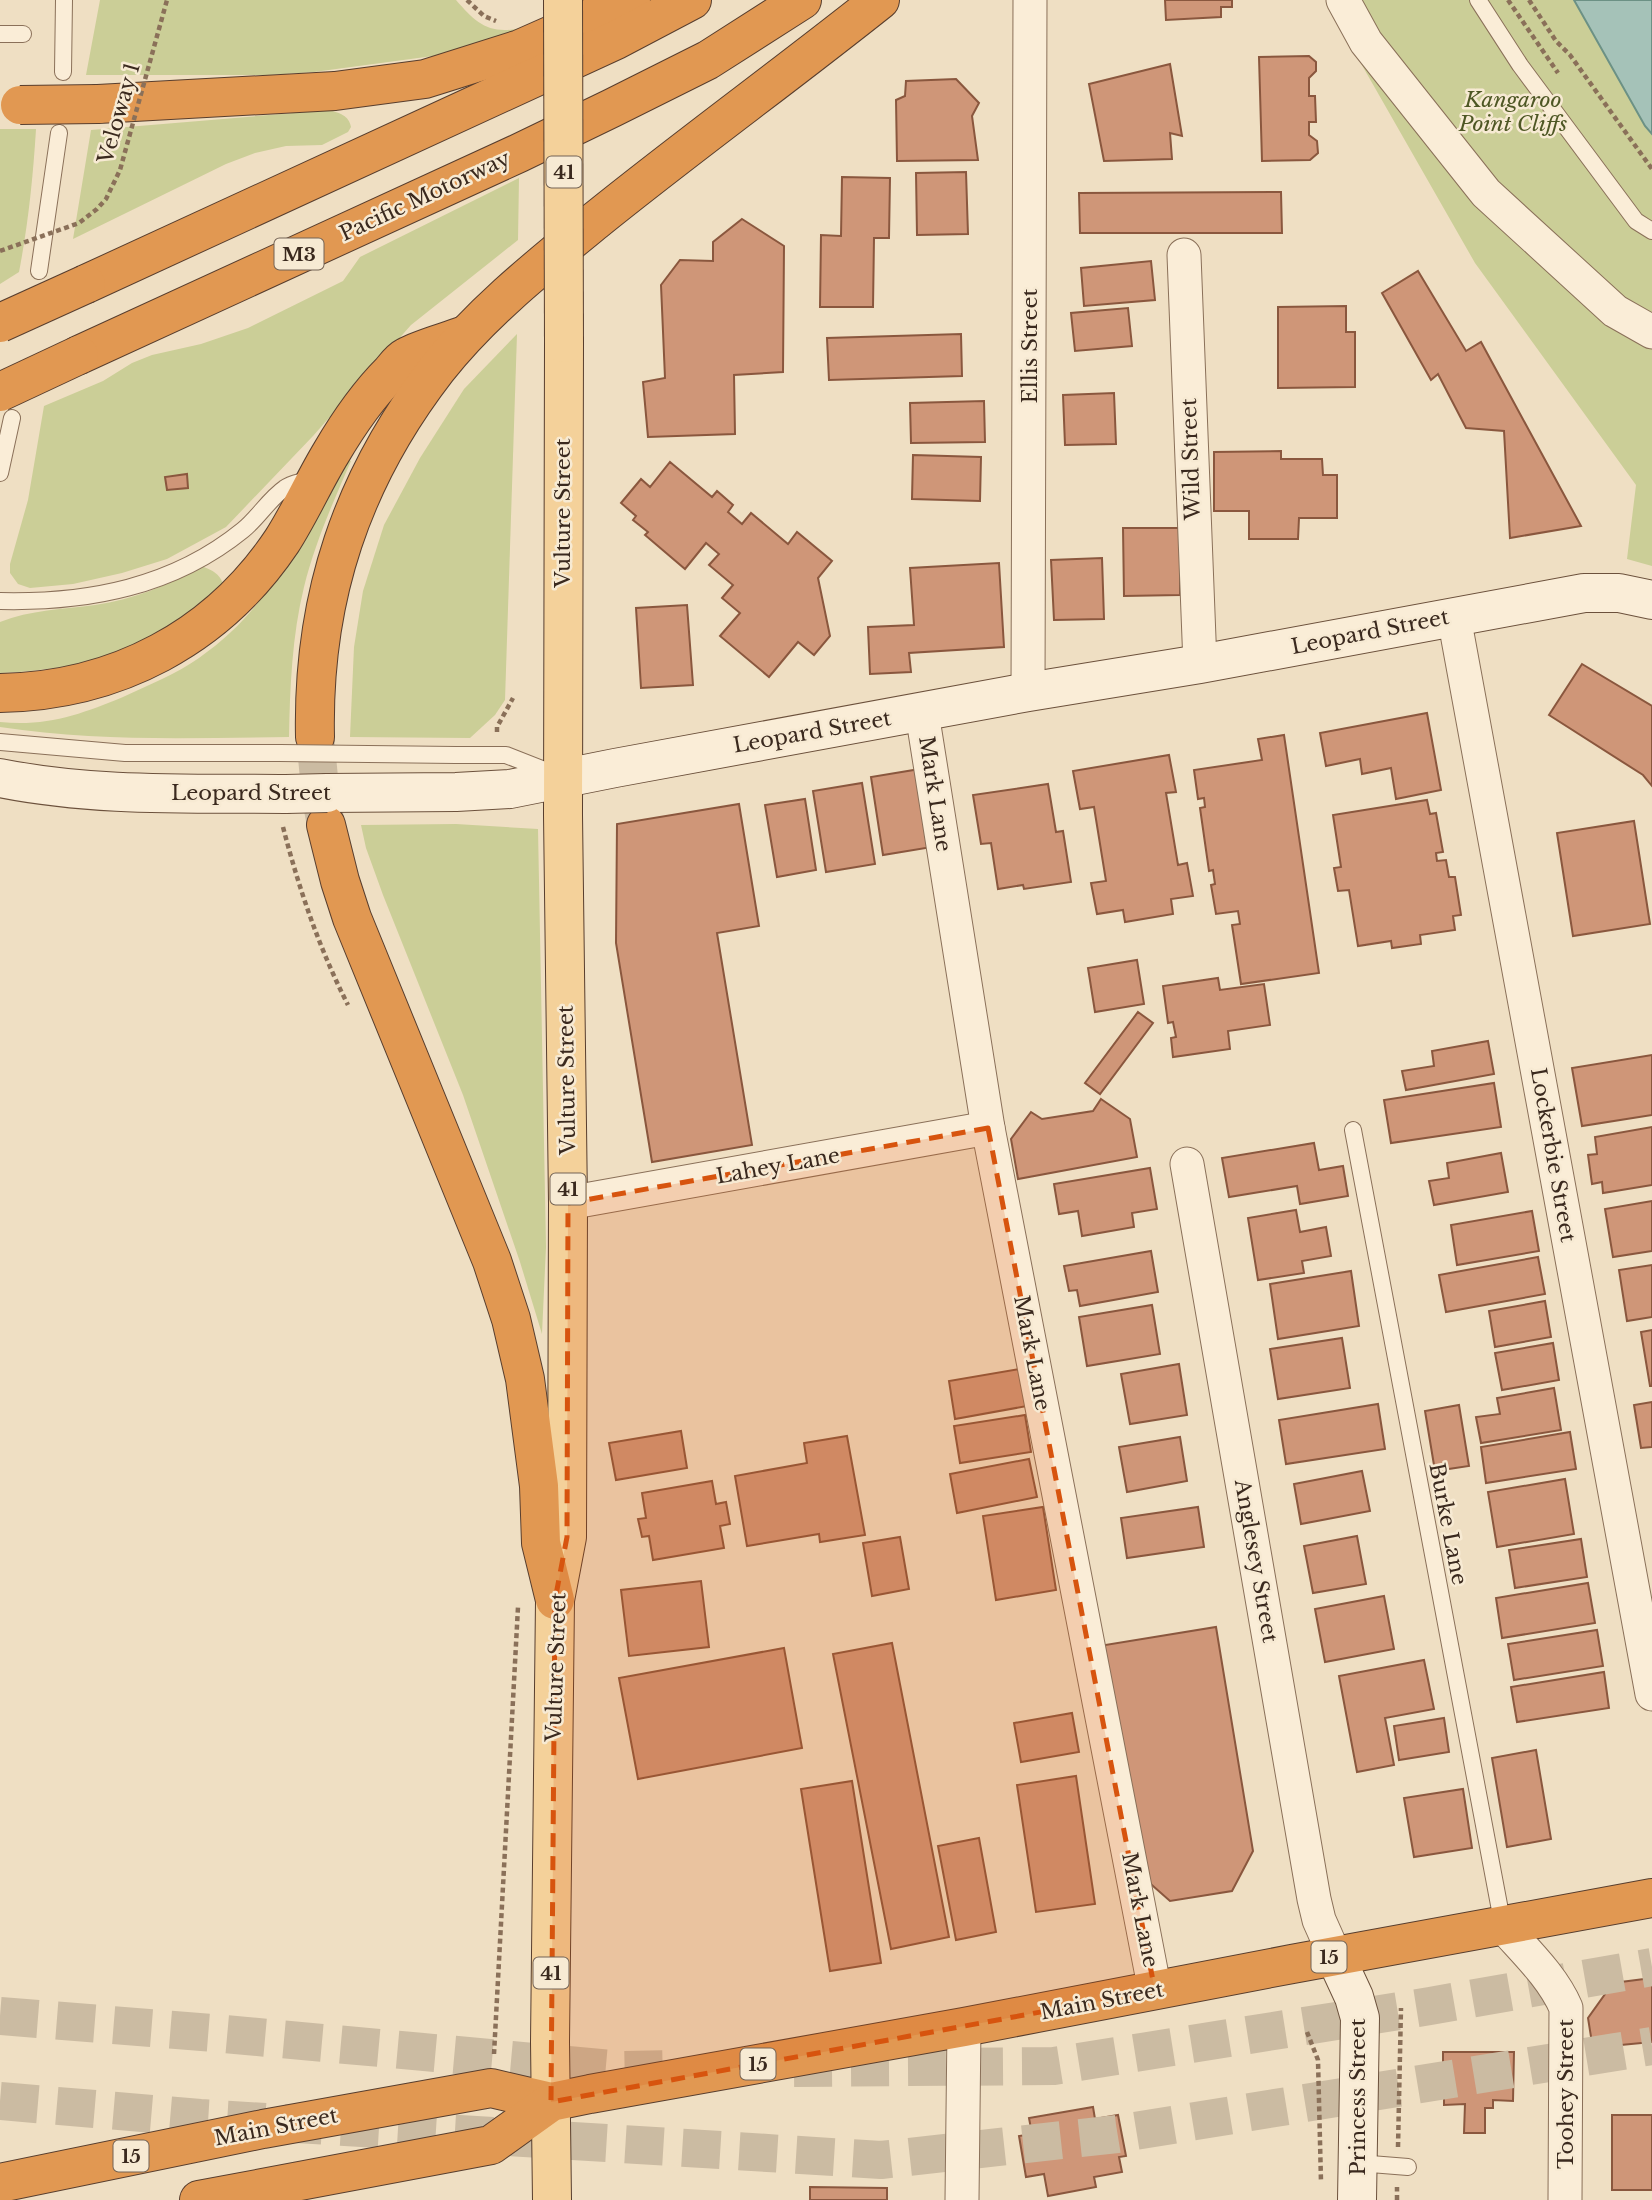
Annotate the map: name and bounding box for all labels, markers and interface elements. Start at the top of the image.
street label: Veloway 1 [92,59,146,168]
park label: Kangaroo Point Cliffs [1458,87,1567,137]
street label: Pacific Motorway [336,145,515,247]
road number: 41 [546,156,582,188]
road number: M3 [274,238,324,270]
street label: Ellis Street [1017,289,1043,403]
street label: Wild Street [1176,398,1206,521]
street label: Vulture Street [550,438,576,589]
street label: Leopard Street [1289,604,1451,660]
street label: Leopard Street [731,705,893,759]
street label: Mark Lane [913,734,957,854]
street label: Leopard Street [171,780,331,806]
street label: Vulture Street [553,1005,581,1156]
street label: Lockerbie Street [1525,1066,1581,1244]
street label: Lahey Lane [714,1142,842,1190]
road number: 41 [550,1174,586,1204]
street label: Mark Lane [1008,1293,1056,1413]
street label: Burke Lane [1423,1461,1473,1587]
street label: Anglesey Street [1229,1476,1283,1645]
street label: Vulture Street [540,1592,572,1743]
street label: Mark Lane [1116,1850,1164,1970]
road number: 15 [1312,1941,1346,1972]
road number: 41 [534,1957,568,1988]
street label: Main Street [1038,1976,1166,2026]
street label: Princess Street [1345,2018,1371,2176]
street label: Toohey Street [1553,2019,1579,2169]
road number: 15 [740,2048,776,2080]
street label: Main Street [212,2102,340,2152]
road number: 15 [114,2140,148,2172]

